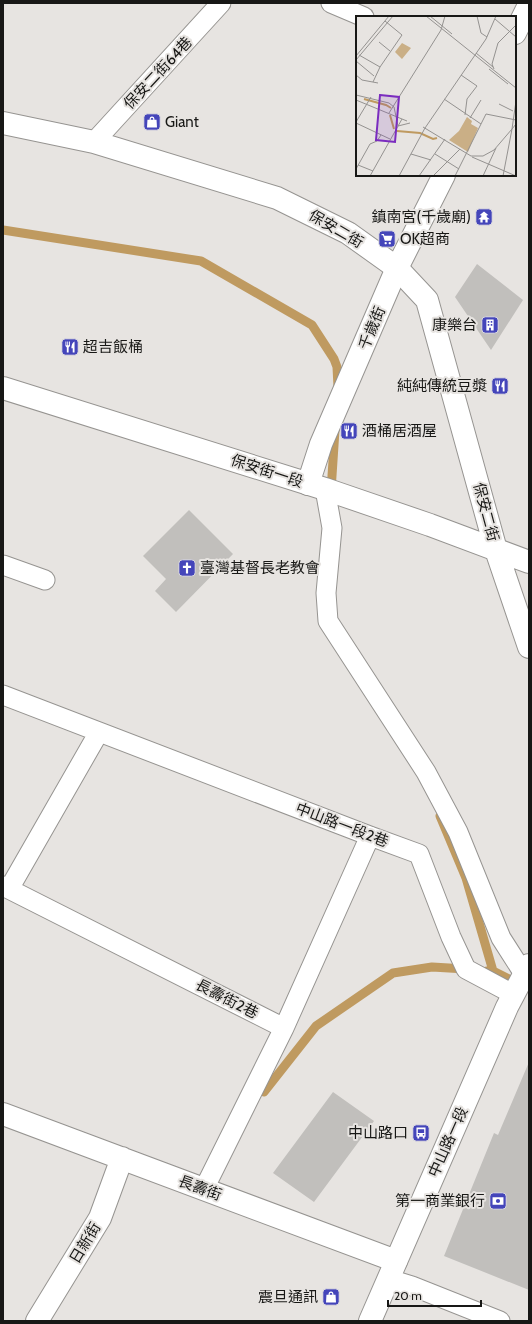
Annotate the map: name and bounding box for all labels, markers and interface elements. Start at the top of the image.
inset map [356,16,516,176]
street label: 保安二街64巷 [120,33,196,113]
shop icon: Giant [142,112,162,132]
place label: Giant [165,113,199,131]
street label: 保安二街 [306,206,366,252]
temple icon: 鎮南宮(千歲廟) [474,207,494,227]
place label: 鎮南宮(千歲廟) [372,208,471,226]
supermarket icon: OK超商 [377,229,397,249]
place label: OK超商 [400,230,450,248]
street label: 千歲街 [355,304,389,352]
building icon: 康樂台 [480,315,500,335]
place label: 康樂台 [432,316,477,334]
restaurant icon: 超吉飯桶 [60,337,80,357]
place label: 超吉飯桶 [83,338,143,356]
restaurant icon: 純純傳統豆漿 [490,376,510,396]
place label: 純純傳統豆漿 [397,377,487,395]
restaurant icon: 酒桶居酒屋 [339,421,359,441]
place label: 酒桶居酒屋 [362,422,437,440]
street label: 保安街一段 [229,451,305,491]
street label: 保安二街 [470,481,502,543]
church icon: 臺灣基督長老教會 [177,558,197,578]
place label: 臺灣基督長老教會 [200,559,320,577]
street label: 中山路一段2巷 [293,799,391,851]
street label: 長壽街2巷 [193,976,261,1022]
street label: 中山路一段 [425,1104,471,1180]
bus stop icon: 中山路口 [411,1123,431,1143]
place label: 中山路口 [348,1124,408,1142]
street label: 長壽街 [176,1172,224,1204]
bank icon: 第一商業銀行 [488,1191,508,1211]
place label: 第一商業銀行 [395,1192,485,1210]
street label: 日新街 [66,1219,104,1267]
scale bar [388,1282,481,1308]
shop icon: 震旦通訊 [321,1287,341,1307]
place label: 震旦通訊 [258,1288,318,1306]
text: 20 m [394,1288,422,1303]

